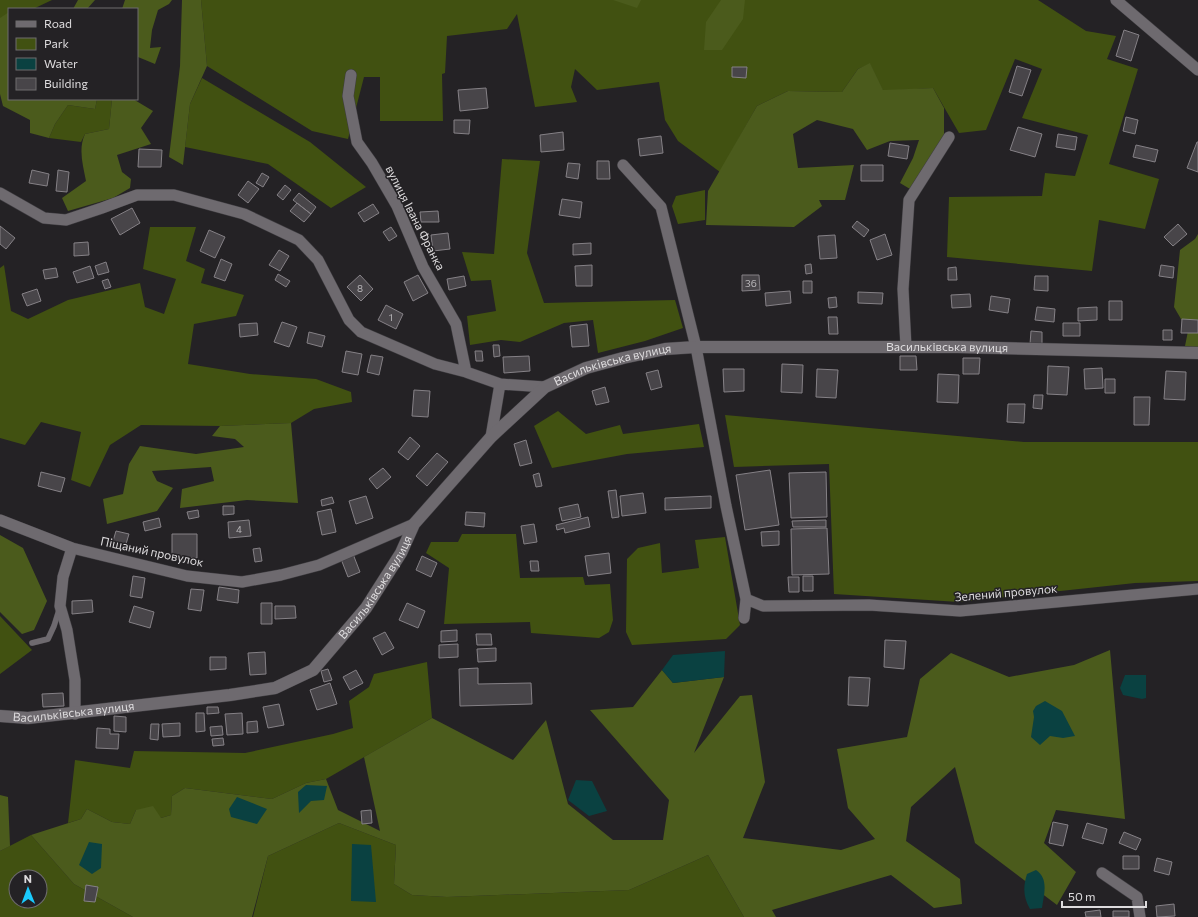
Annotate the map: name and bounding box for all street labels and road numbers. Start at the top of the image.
street label: вулиця Івана Франка [383,163,448,272]
street label: Васильківська вулиця [886,339,1008,354]
street label: Васильківська вулиця [551,341,672,388]
street label: Піщаний провулок [99,533,206,569]
street label: Васильківська вулиця [335,533,414,641]
street label: Зелений провулок [954,580,1058,603]
street label: Васильківська вулиця [12,698,135,724]

